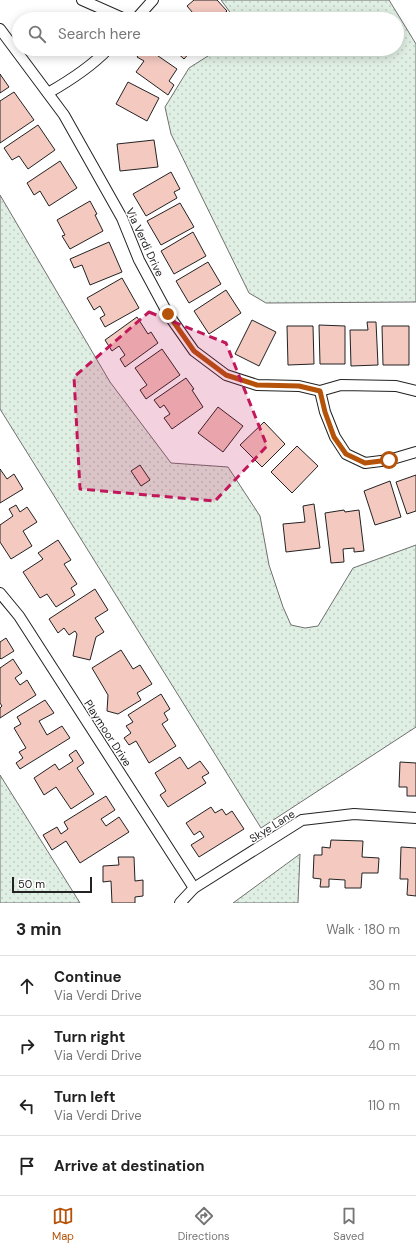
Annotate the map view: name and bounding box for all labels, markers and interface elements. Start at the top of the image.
search box [12,12,404,56]
icon: search [26,23,48,45]
text: Search here [58,24,141,44]
street label: Via Verdi Drive [123,205,167,279]
route end [159,305,177,323]
route start [380,451,398,469]
street label: Playmoor Drive [81,697,135,769]
street label: Skye Lane [247,807,297,845]
scale bar [12,875,92,894]
text: 50 m [18,877,45,891]
text: 3 min [16,918,61,940]
text: Walk · 180 m [326,921,400,938]
text: Continue [54,967,122,987]
icon: ahead [16,975,38,997]
text: 30 m [368,977,400,994]
text: Via Verdi Drive [54,987,142,1004]
text: Turn right [54,1027,125,1047]
icon: right [16,1035,38,1057]
text: 40 m [368,1037,400,1054]
text: Via Verdi Drive [54,1047,142,1064]
text: Turn left [54,1087,115,1107]
icon: left [16,1095,38,1117]
text: 110 m [368,1097,400,1114]
text: Via Verdi Drive [54,1107,142,1124]
icon: arrive [16,1155,38,1177]
text: Arrive at destination [54,1156,205,1176]
tab: Map [52,1205,74,1243]
tab: Directions [178,1205,230,1243]
tab: Saved [333,1205,364,1243]

